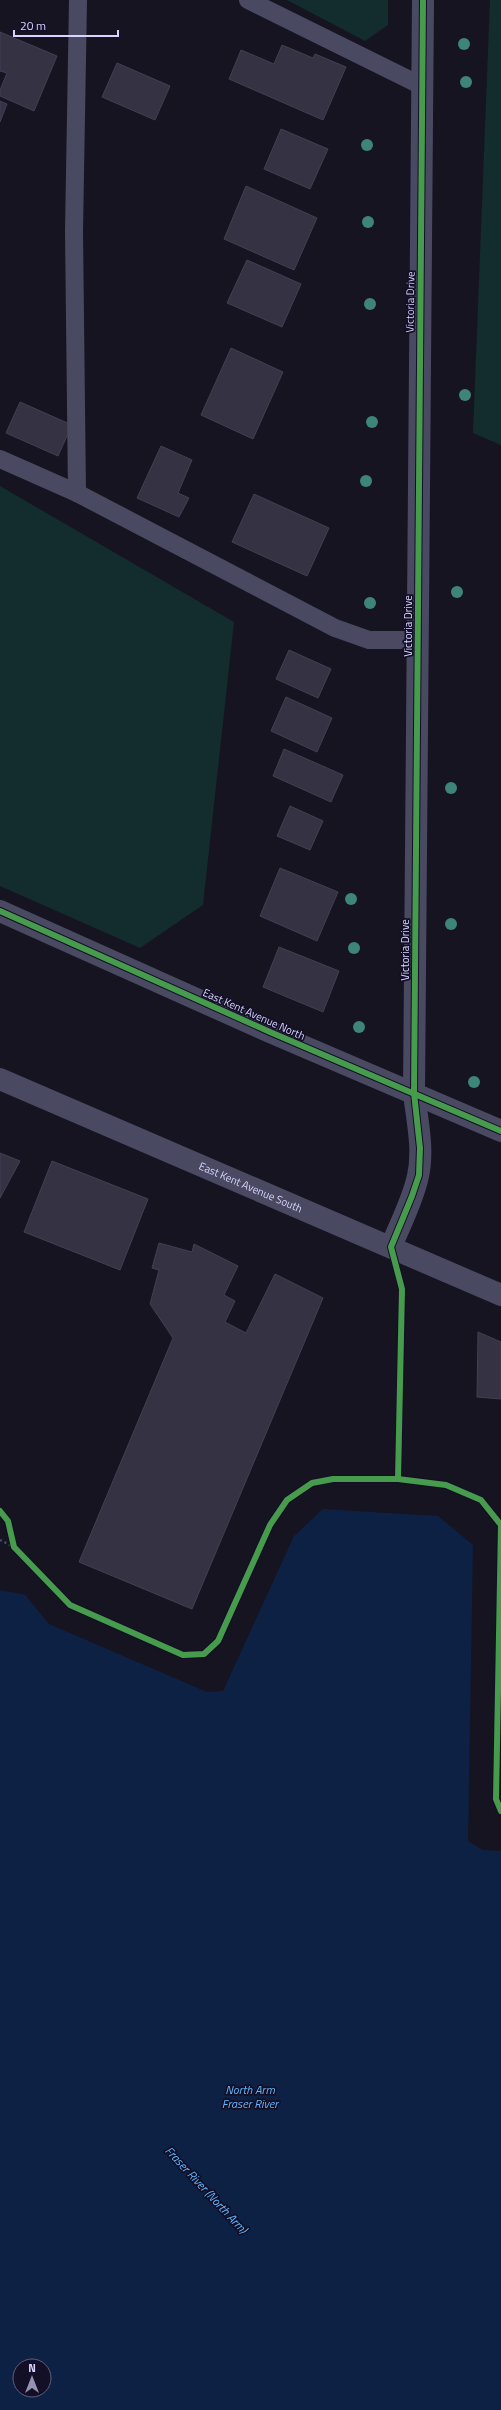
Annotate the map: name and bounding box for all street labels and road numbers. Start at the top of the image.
street label: Victoria Drive [401,271,419,333]
street label: Victoria Drive [400,595,416,657]
street label: Victoria Drive [397,919,413,981]
street label: East Kent Avenue North [200,984,308,1044]
street label: East Kent Avenue South [196,1158,305,1216]

